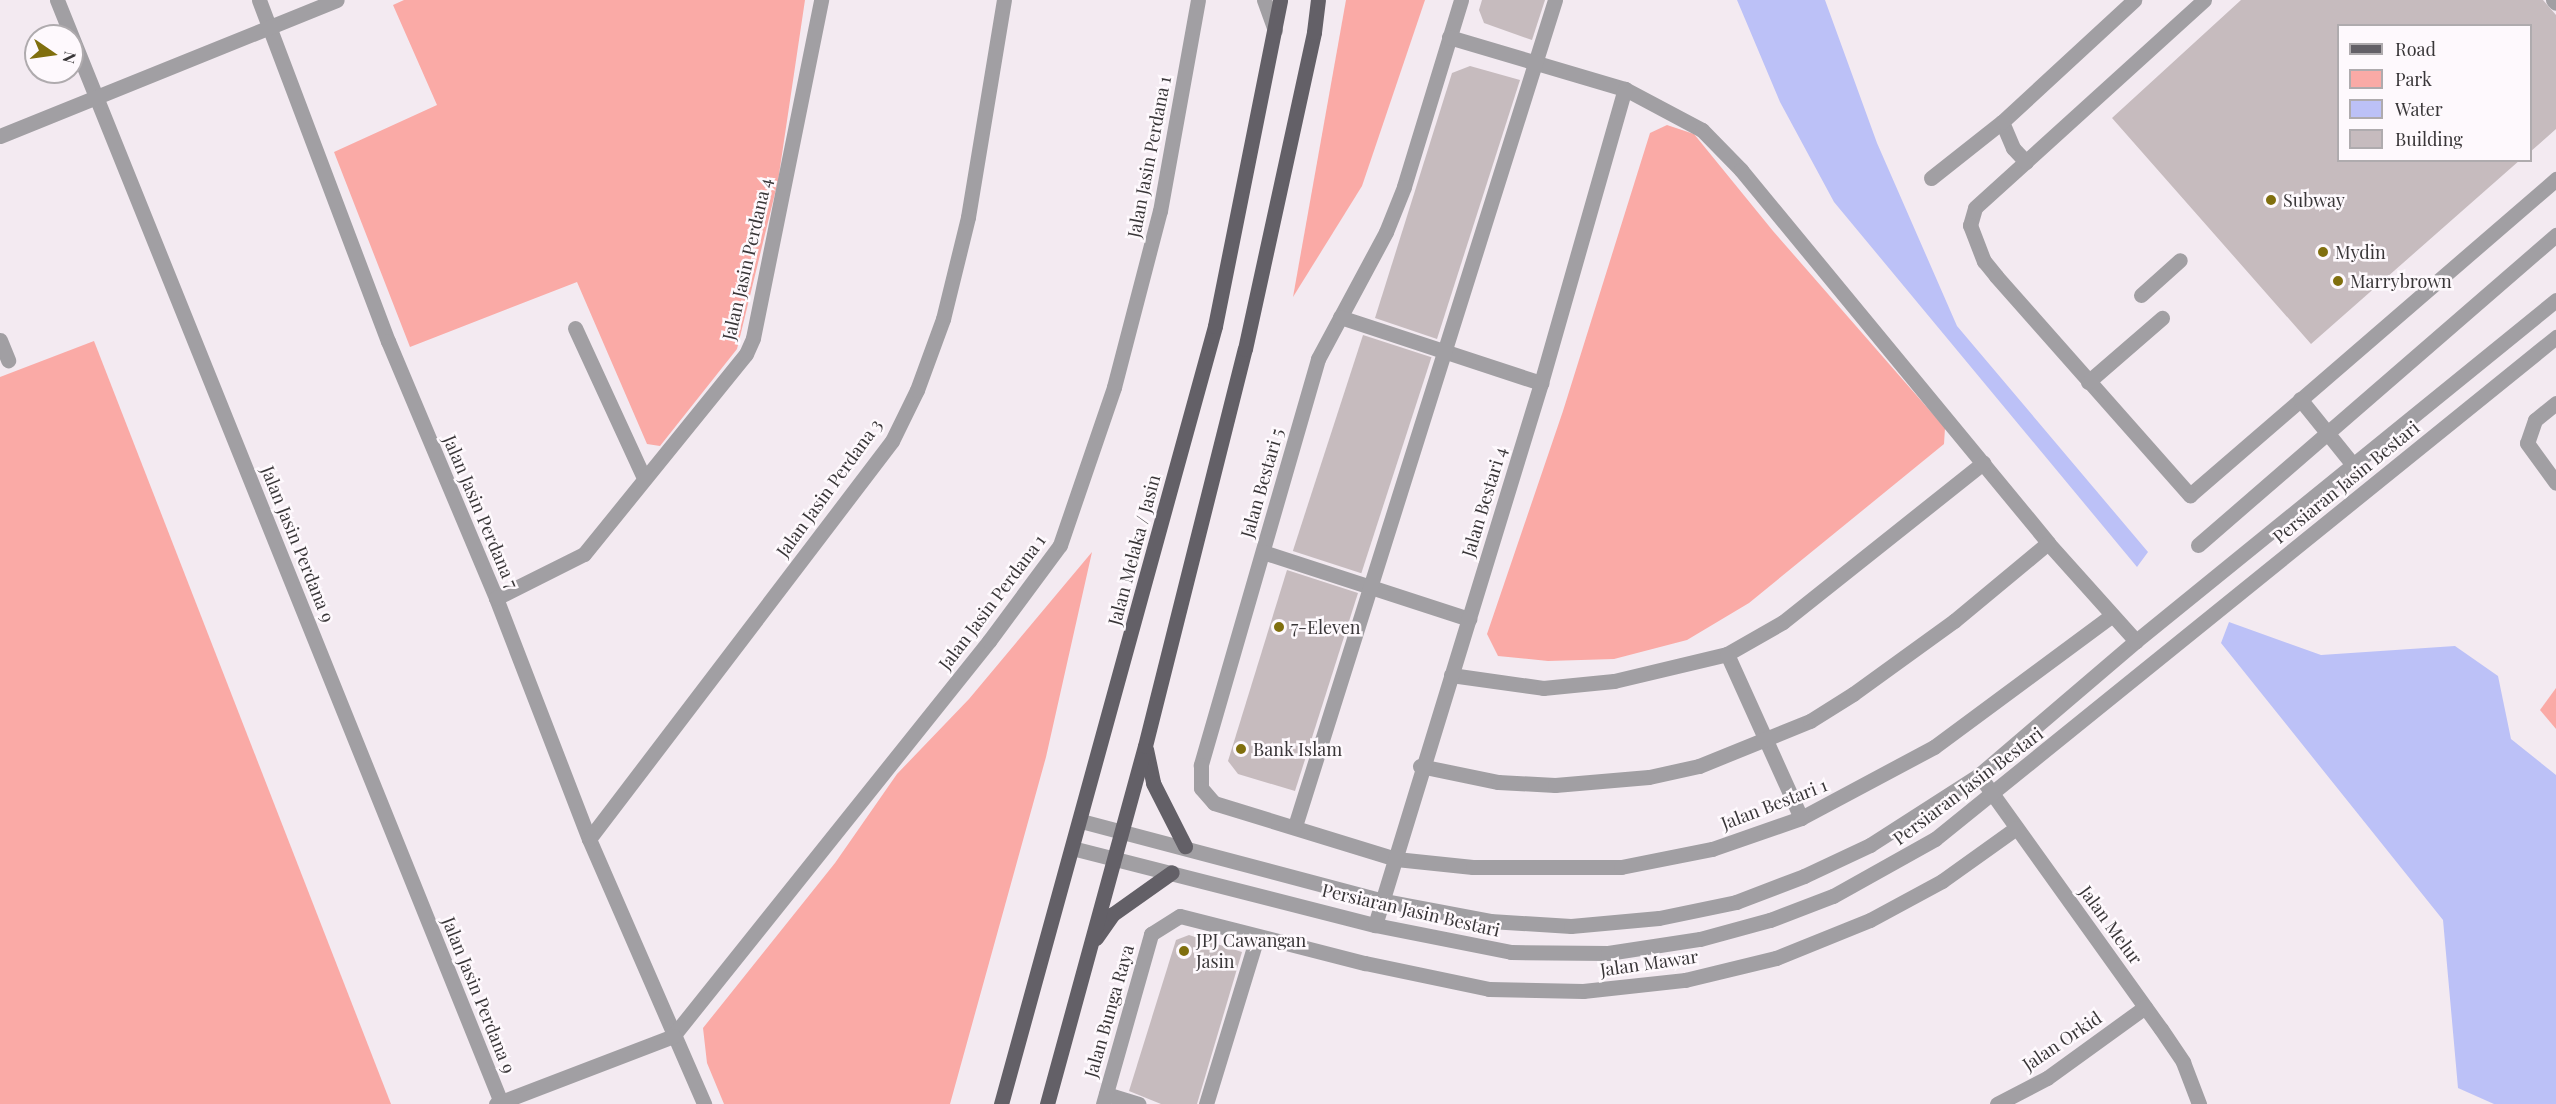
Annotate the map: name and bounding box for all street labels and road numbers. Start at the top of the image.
street label: Jalan Jasin Perdana 1 [1123,74,1175,240]
street label: Jalan Jasin Perdana 4 [718,176,776,342]
street label: Jalan Jasin Perdana 3 [772,415,886,561]
street label: Persiaran Jasin Bestari [2269,416,2423,548]
street label: Jalan Bestari 5 [1236,426,1288,540]
street label: Jalan Jasin Perdana 7 [439,432,523,592]
street label: Jalan Bestari 4 [1457,444,1511,560]
street label: Jalan Jasin Perdana 9 [257,463,339,625]
street label: Jalan Melaka / Jasin [1103,472,1165,628]
street label: Jalan Jasin Perdana 1 [934,530,1050,674]
street label: Persiaran Jasin Bestari [1889,723,2047,849]
street label: Jalan Bestari 1 [1718,774,1830,834]
street label: Persiaran Jasin Bestari [1320,879,1502,941]
street label: Jalan Melur [2075,881,2147,969]
street label: Jalan Jasin Perdana 9 [438,914,520,1076]
street label: Jalan Bunga Raya [1080,942,1138,1080]
street label: Jalan Mawar [1598,945,1700,981]
street label: Jalan Orkid [2018,1007,2106,1075]

